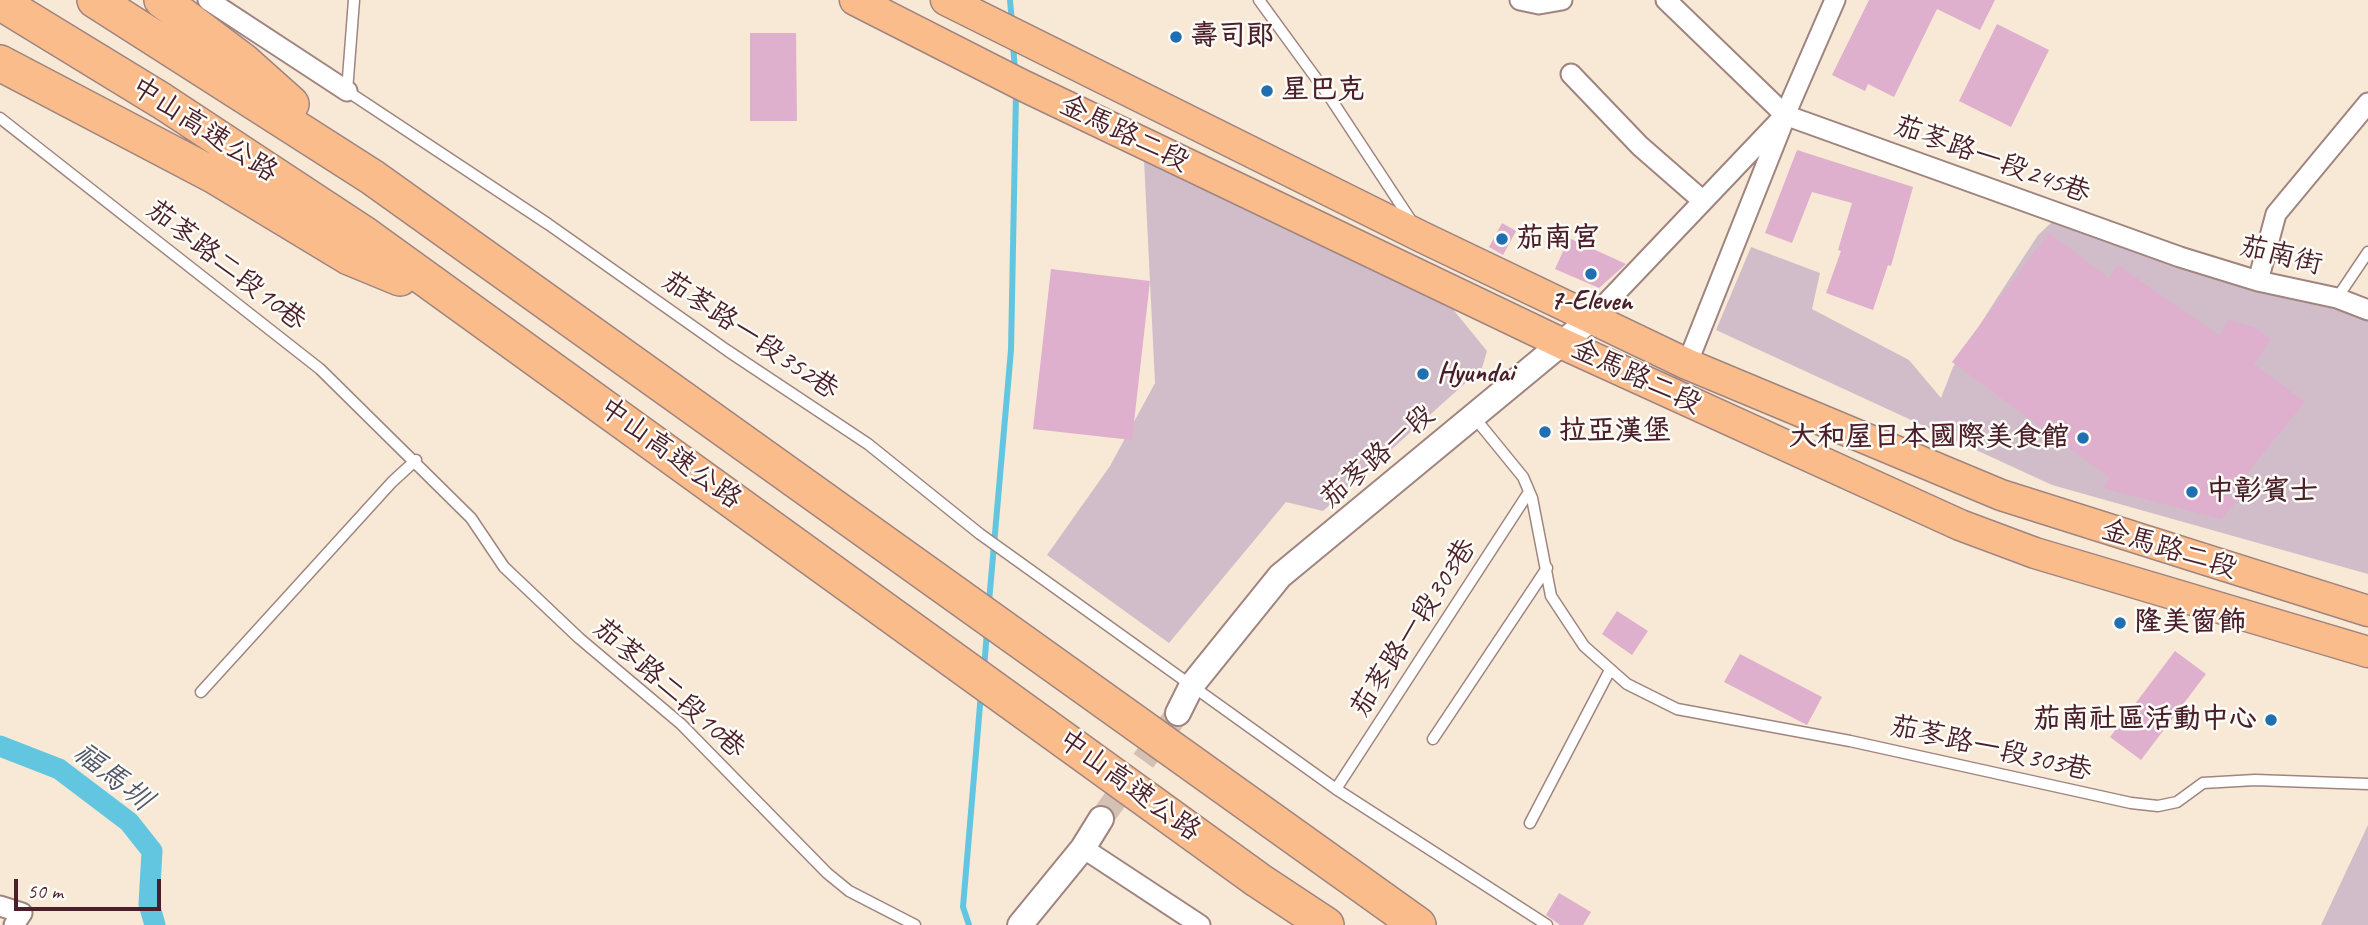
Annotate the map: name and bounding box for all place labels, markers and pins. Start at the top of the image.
place label: 壽司郎 [1190,20,1274,54]
marker: 壽司郎 [1168,29,1184,45]
place label: 星巴克 [1281,74,1365,108]
marker: 星巴克 [1259,83,1275,99]
place label: 茄南宮 [1516,222,1600,256]
marker: 茄南宮 [1494,231,1510,247]
marker: 7-Eleven [1583,266,1599,282]
place label: 7-Eleven [1550,285,1632,319]
place label: Hyundai [1437,357,1514,391]
marker: Hyundai [1415,366,1431,382]
place label: 拉亞漢堡 [1559,415,1671,449]
place label: 大和屋日本國際美食館 [1789,421,2069,455]
marker: 拉亞漢堡 [1537,424,1553,440]
marker: 大和屋日本國際美食館 [2075,430,2091,446]
place label: 中彰賓士 [2206,475,2318,509]
marker: 中彰賓士 [2184,484,2200,500]
place label: 隆美窗飾 [2134,606,2246,640]
marker: 隆美窗飾 [2112,615,2128,631]
place label: 茄南社區活動中心 [2033,703,2257,737]
marker: 茄南社區活動中心 [2263,712,2279,728]

